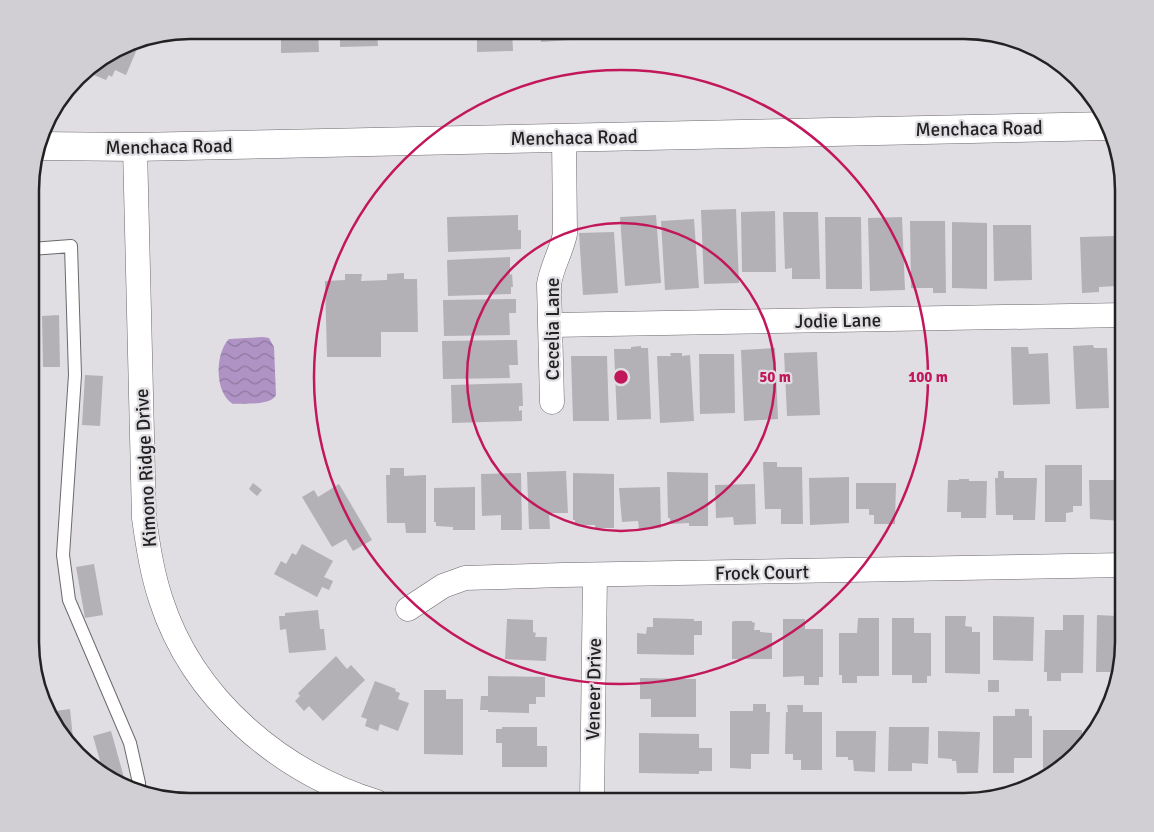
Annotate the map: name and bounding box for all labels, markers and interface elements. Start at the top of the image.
street label: Menchaca Road [915,116,1043,142]
street label: Menchaca Road [510,125,638,151]
street label: Menchaca Road [105,134,233,160]
street label: Cecelia Lane [541,278,565,380]
street label: Jodie Lane [795,308,881,334]
centre of rings [612,368,630,386]
text: 50 m [759,368,791,386]
text: 100 m [908,368,948,386]
street label: Kimono Ridge Drive [130,388,162,548]
street label: Frock Court [715,560,810,586]
street label: Veneer Drive [581,638,607,740]

